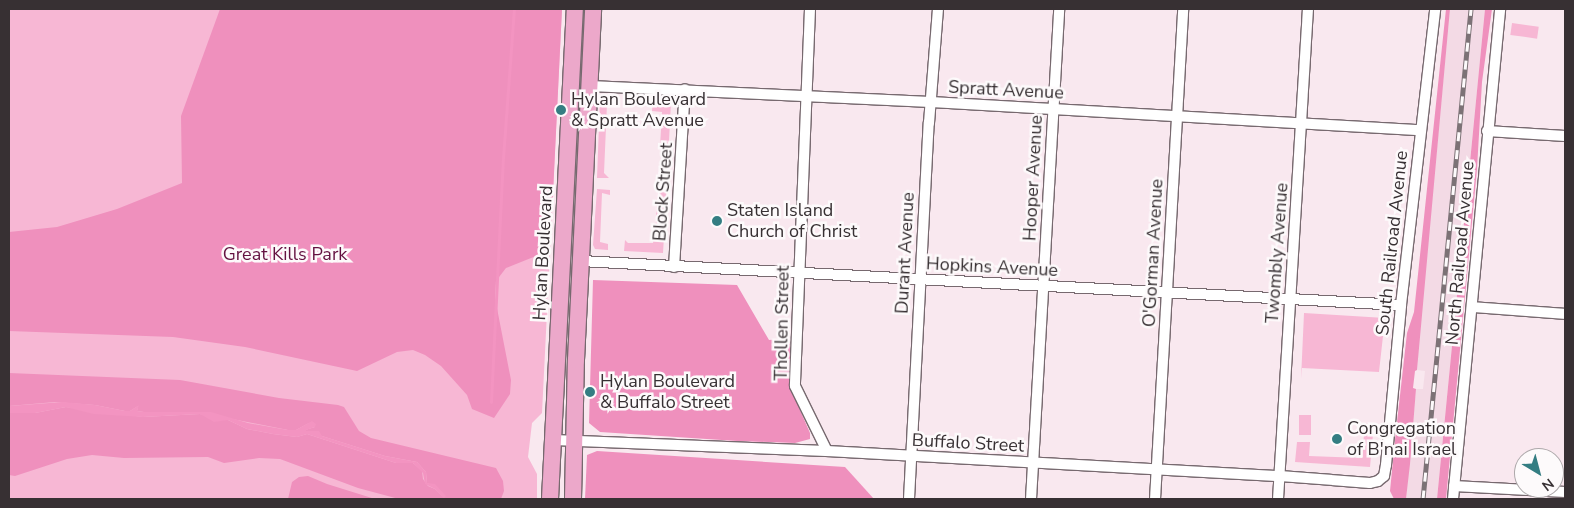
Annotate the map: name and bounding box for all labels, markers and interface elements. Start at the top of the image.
street label: Spratt Avenue [948,76,1064,104]
place label: Hylan Boulevard & Spratt Avenue [571,89,706,132]
marker: Hylan Boulevard & Spratt Avenue [555,104,567,116]
street label: Hooper Avenue [1019,114,1047,242]
street label: Block Street [649,142,677,242]
street label: South Railroad Avenue [1372,150,1412,336]
street label: North Railroad Avenue [1441,160,1479,346]
street label: O'Gorman Avenue [1138,178,1168,328]
street label: Twombly Avenue [1261,182,1293,324]
street label: Hylan Boulevard [529,185,557,321]
street label: Durant Avenue [891,192,919,314]
place label: Staten Island Church of Christ [727,200,857,242]
marker: Staten Island Church of Christ [711,215,723,227]
park label: Great Kills Park [223,243,347,265]
street label: Hopkins Avenue [925,253,1059,281]
street label: Thollen Street [770,265,794,381]
place label: Hylan Boulevard & Buffalo Street [600,371,735,414]
marker: Hylan Boulevard & Buffalo Street [584,386,596,398]
place label: Congregation of B'nai Israel [1347,418,1456,460]
street label: Buffalo Street [911,429,1025,457]
marker: Congregation of B'nai Israel [1331,433,1343,445]
north arrow [1514,448,1564,498]
text: N [1538,474,1558,495]

